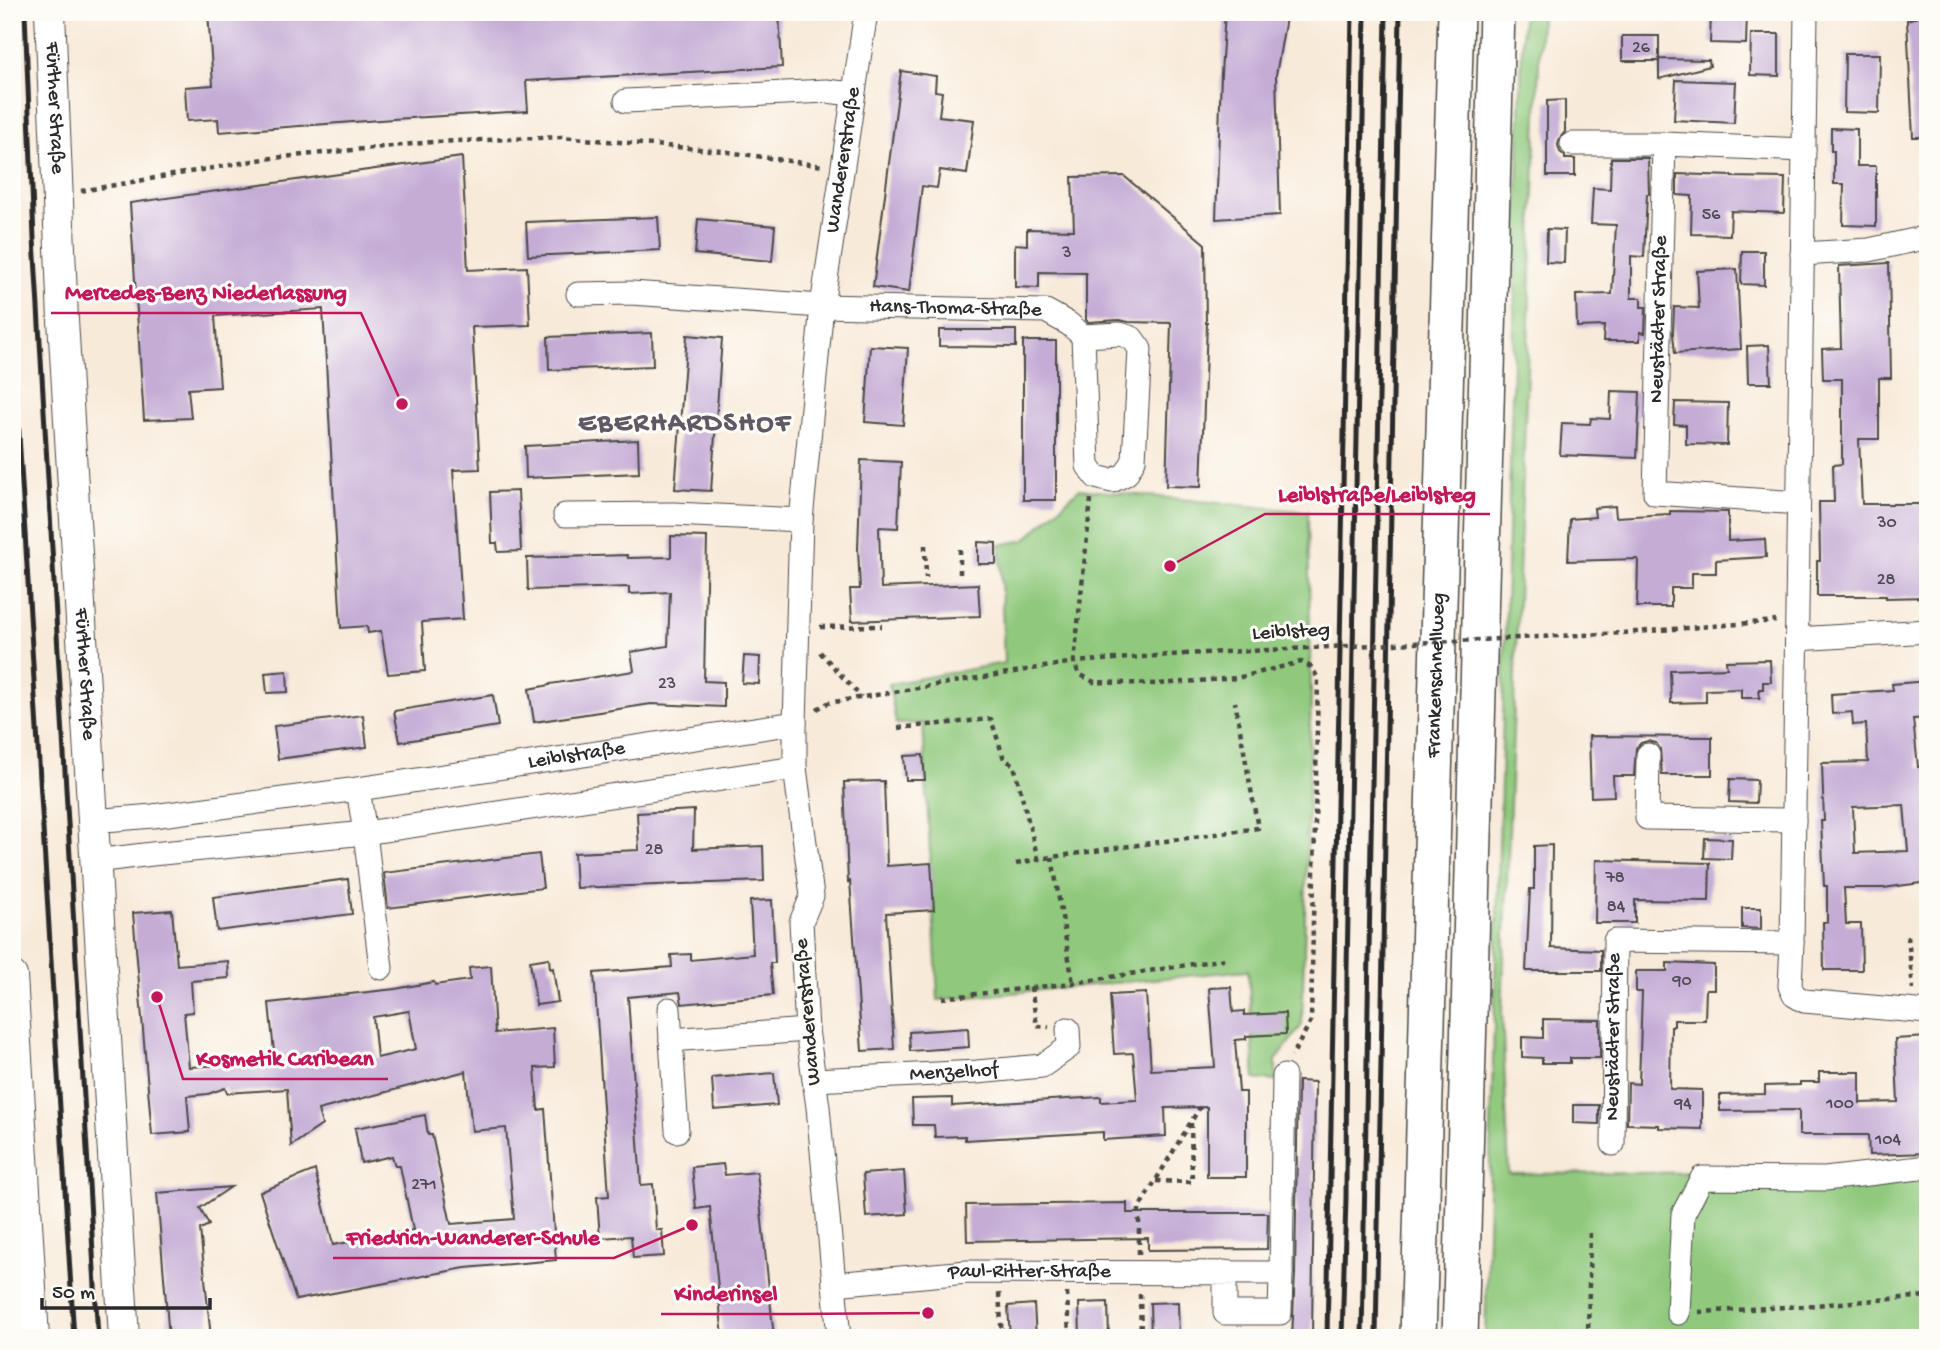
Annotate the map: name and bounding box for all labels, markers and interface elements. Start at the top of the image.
house number: 26 [1632,38,1651,59]
street label: Fürther Straße [39,40,69,176]
street label: Wandererstraße [821,84,867,235]
house number: 56 [1702,205,1721,226]
street label: Neustädter Straße [1645,234,1674,404]
house number: 3 [1061,243,1072,264]
callout: Mercedes-Benz Niederlassung [51,269,361,313]
text: Mercedes-Benz Niederlassung [65,281,347,308]
street label: Hans-Thoma-Straße [869,295,1043,323]
district label: EBERHARDSHOF [578,408,792,441]
callout: Leiblstraße/Leiblsteg [1265,470,1490,514]
text: Leiblstraße/Leiblsteg [1278,483,1476,510]
house number: 30 [1876,513,1897,534]
house number: 28 [1877,570,1895,591]
street label: Frankenschnellweg [1422,592,1452,759]
street label: Fürther Straße [68,606,101,742]
street label: Leiblsteg [1251,618,1331,648]
house number: 23 [658,674,676,695]
street label: Leiblstraße [526,736,628,776]
house number: 28 [645,840,663,861]
house number: 78 [1604,868,1625,889]
house number: 84 [1607,897,1626,918]
street label: Wandererstraße [790,936,828,1086]
street label: Neustädter Straße [1601,952,1627,1121]
house number: 90 [1671,971,1692,992]
callout: Kosmetik Caribean [183,1035,388,1079]
text: Kosmetik Caribean [195,1047,375,1074]
street label: Menzelhof [909,1057,1001,1088]
house number: 94 [1673,1094,1692,1115]
house number: 100 [1825,1094,1854,1115]
house number: 104 [1874,1130,1901,1151]
house number: 271 [411,1175,437,1196]
callout: Friedrich-Wanderer-Schule [333,1214,614,1258]
text: Friedrich-Wanderer-Schule [345,1226,601,1253]
street label: Paul-Ritter-Straße [946,1259,1112,1286]
scale bar [42,1266,210,1310]
callout: Kinderinsel [661,1270,792,1314]
text: 50 m [52,1282,95,1307]
text: Kinderinsel [673,1282,778,1309]

